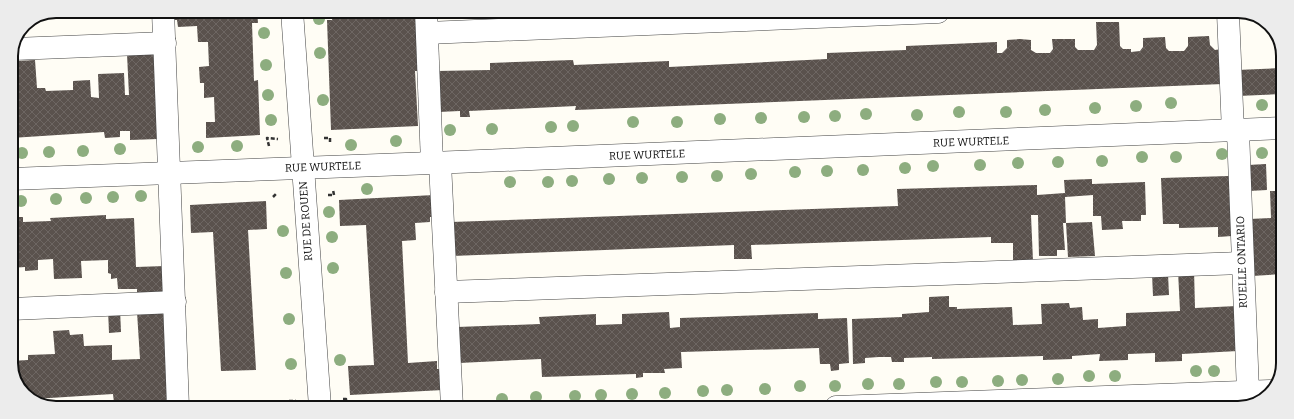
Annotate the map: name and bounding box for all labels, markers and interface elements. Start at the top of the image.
street label: RUE WURTELE [933,134,1010,150]
street label: RUE WURTELE [609,147,686,163]
street label: RUE WURTELE [285,159,362,175]
street label: RUE DE ROUEN [297,180,315,261]
street label: RUELLE ONTARIO [1234,216,1250,308]

